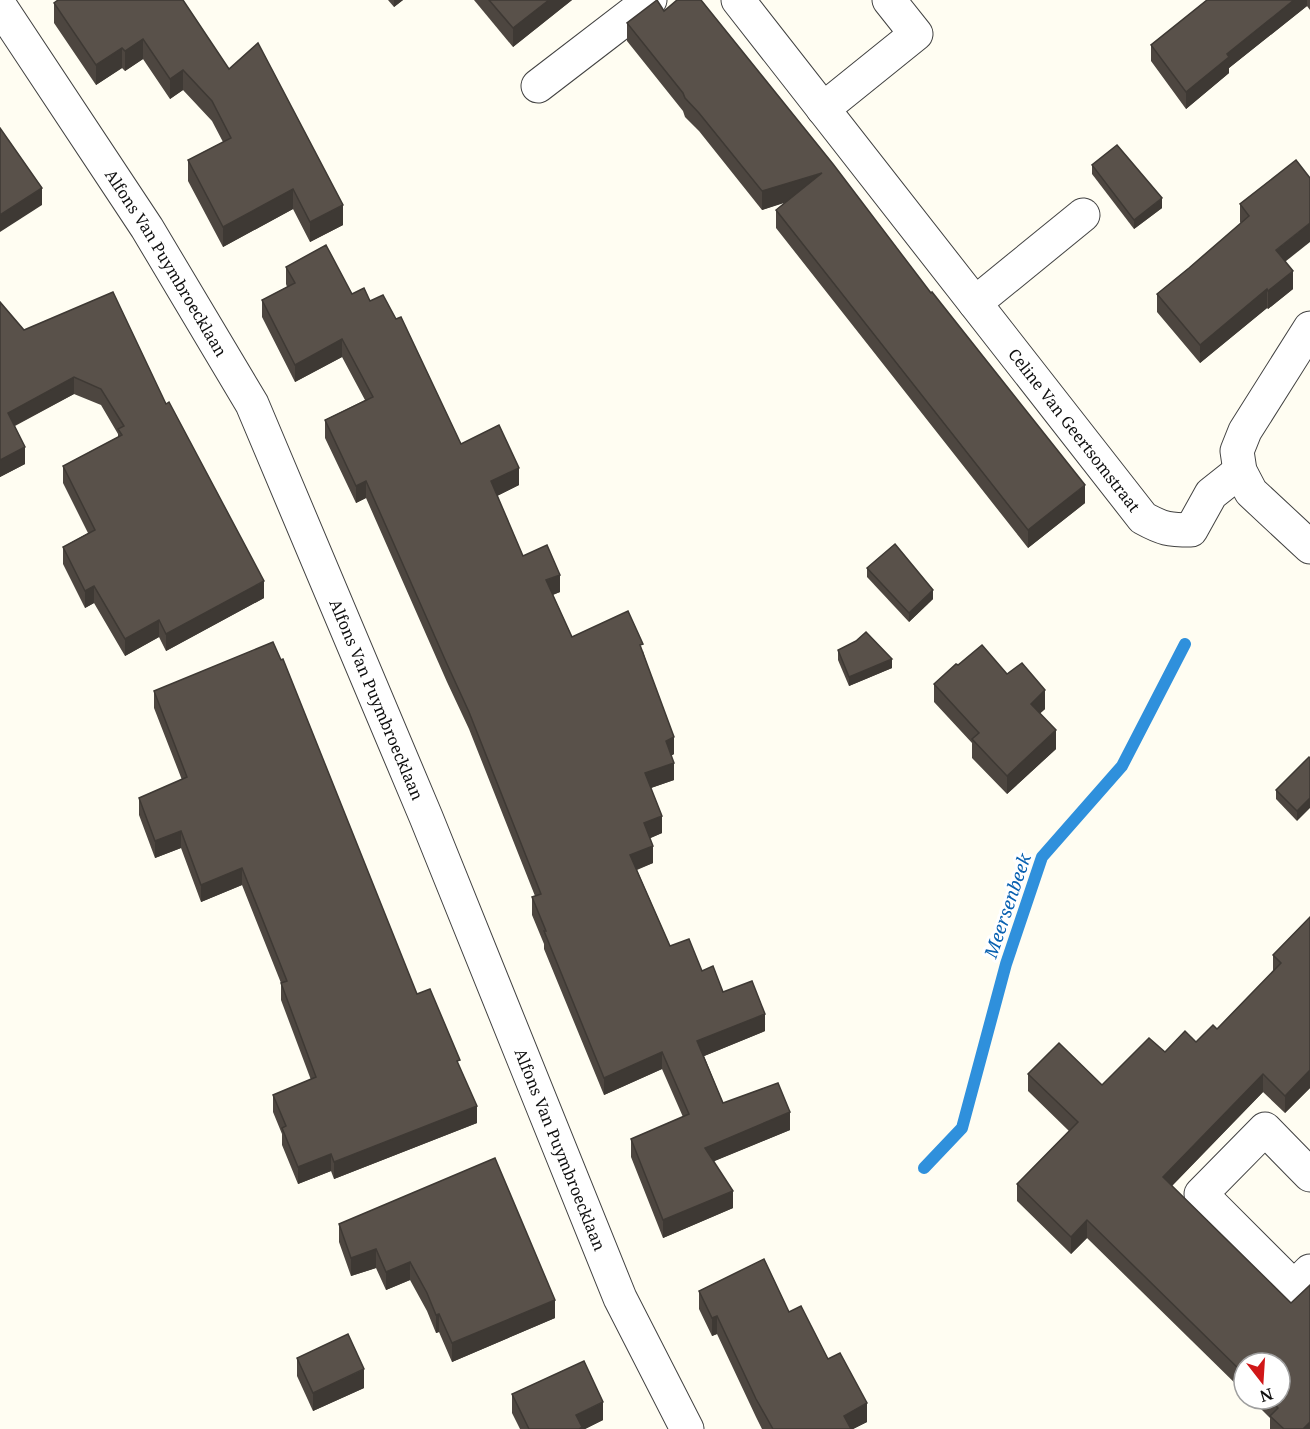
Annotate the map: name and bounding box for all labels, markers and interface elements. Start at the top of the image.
street label: Alfons Van Puymbroecklaan [100,165,232,361]
street label: Celine Van Geertsomstraat [1003,344,1145,517]
street label: Alfons Van Puymbroecklaan [324,596,429,804]
water label: Meersenbeek [978,849,1036,962]
street label: Alfons Van Puymbroecklaan [510,1045,611,1254]
north arrow [1232,1351,1292,1411]
text: N [1257,1383,1276,1408]

